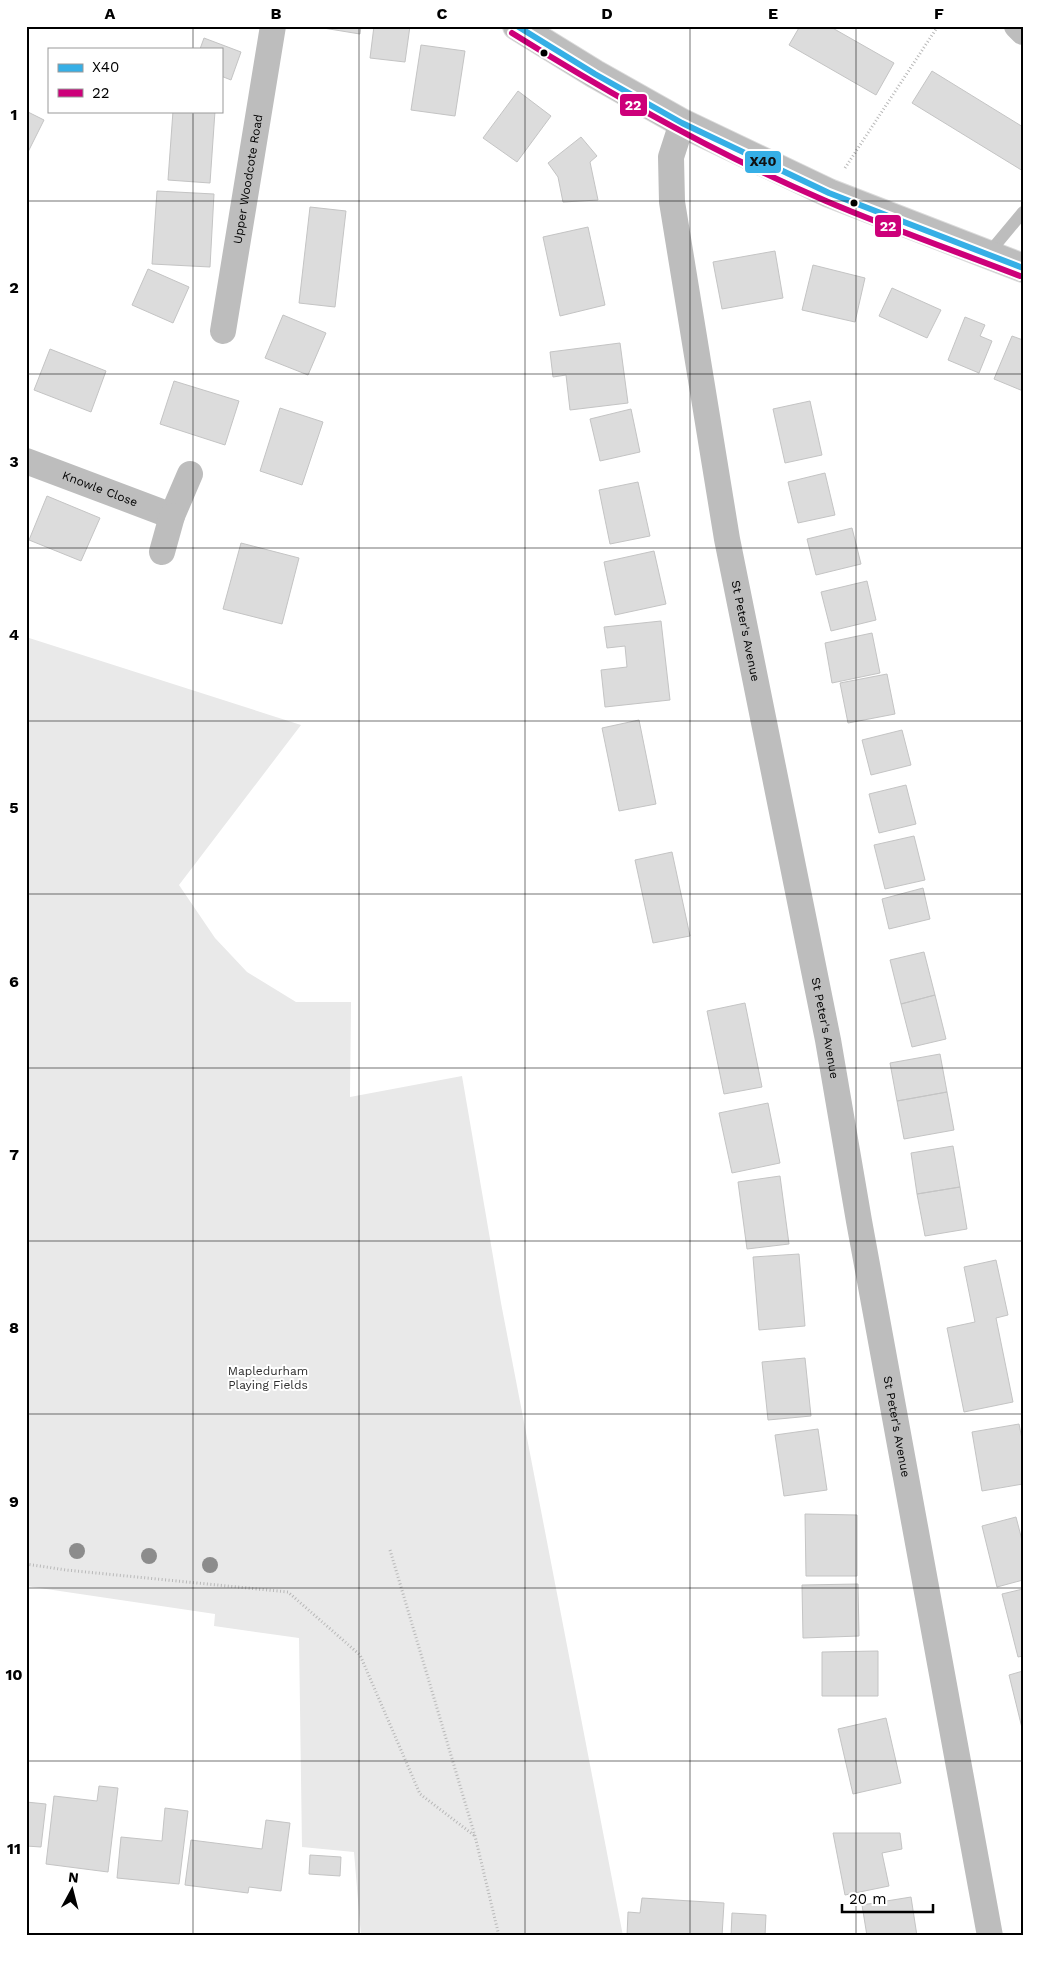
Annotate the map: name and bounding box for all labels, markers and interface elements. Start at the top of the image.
text: A [105,4,116,23]
text: B [271,4,282,23]
text: C [437,4,448,23]
text: D [601,4,613,23]
text: E [768,4,778,23]
text: F [934,4,944,23]
legend [48,48,222,112]
unlabelled marker [539,48,549,58]
text: X40 [92,58,119,76]
text: 22 [92,84,110,102]
line badge: 22 [619,93,648,117]
text: 22 [625,97,641,113]
text: 1 [11,105,17,124]
street label: Upper Woodcote Road [230,113,265,245]
line badge: X40 [744,150,782,174]
text: X40 [750,153,776,169]
unlabelled marker [849,198,859,208]
line badge: 22 [874,214,902,238]
text: 22 [880,218,896,234]
text: 2 [9,278,19,297]
text: 3 [9,452,19,471]
street label: Knowle Close [60,468,140,509]
street label: St Peter's Avenue [729,579,763,683]
text: 4 [9,625,19,644]
text: 5 [9,798,19,817]
text: 6 [9,972,19,991]
street label: St Peter's Avenue [809,976,842,1080]
text: 7 [9,1145,19,1164]
text: 8 [9,1318,19,1337]
park label: Mapledurham Playing Fields [228,1364,308,1392]
street label: St Peter's Avenue [881,1375,913,1479]
text: 9 [9,1492,19,1511]
text: 10 [5,1665,23,1684]
text: 11 [7,1839,21,1858]
north arrow [48,1864,98,1914]
text: N [67,1869,80,1886]
scale bar [842,1882,933,1914]
text: 20 m [849,1890,887,1908]

